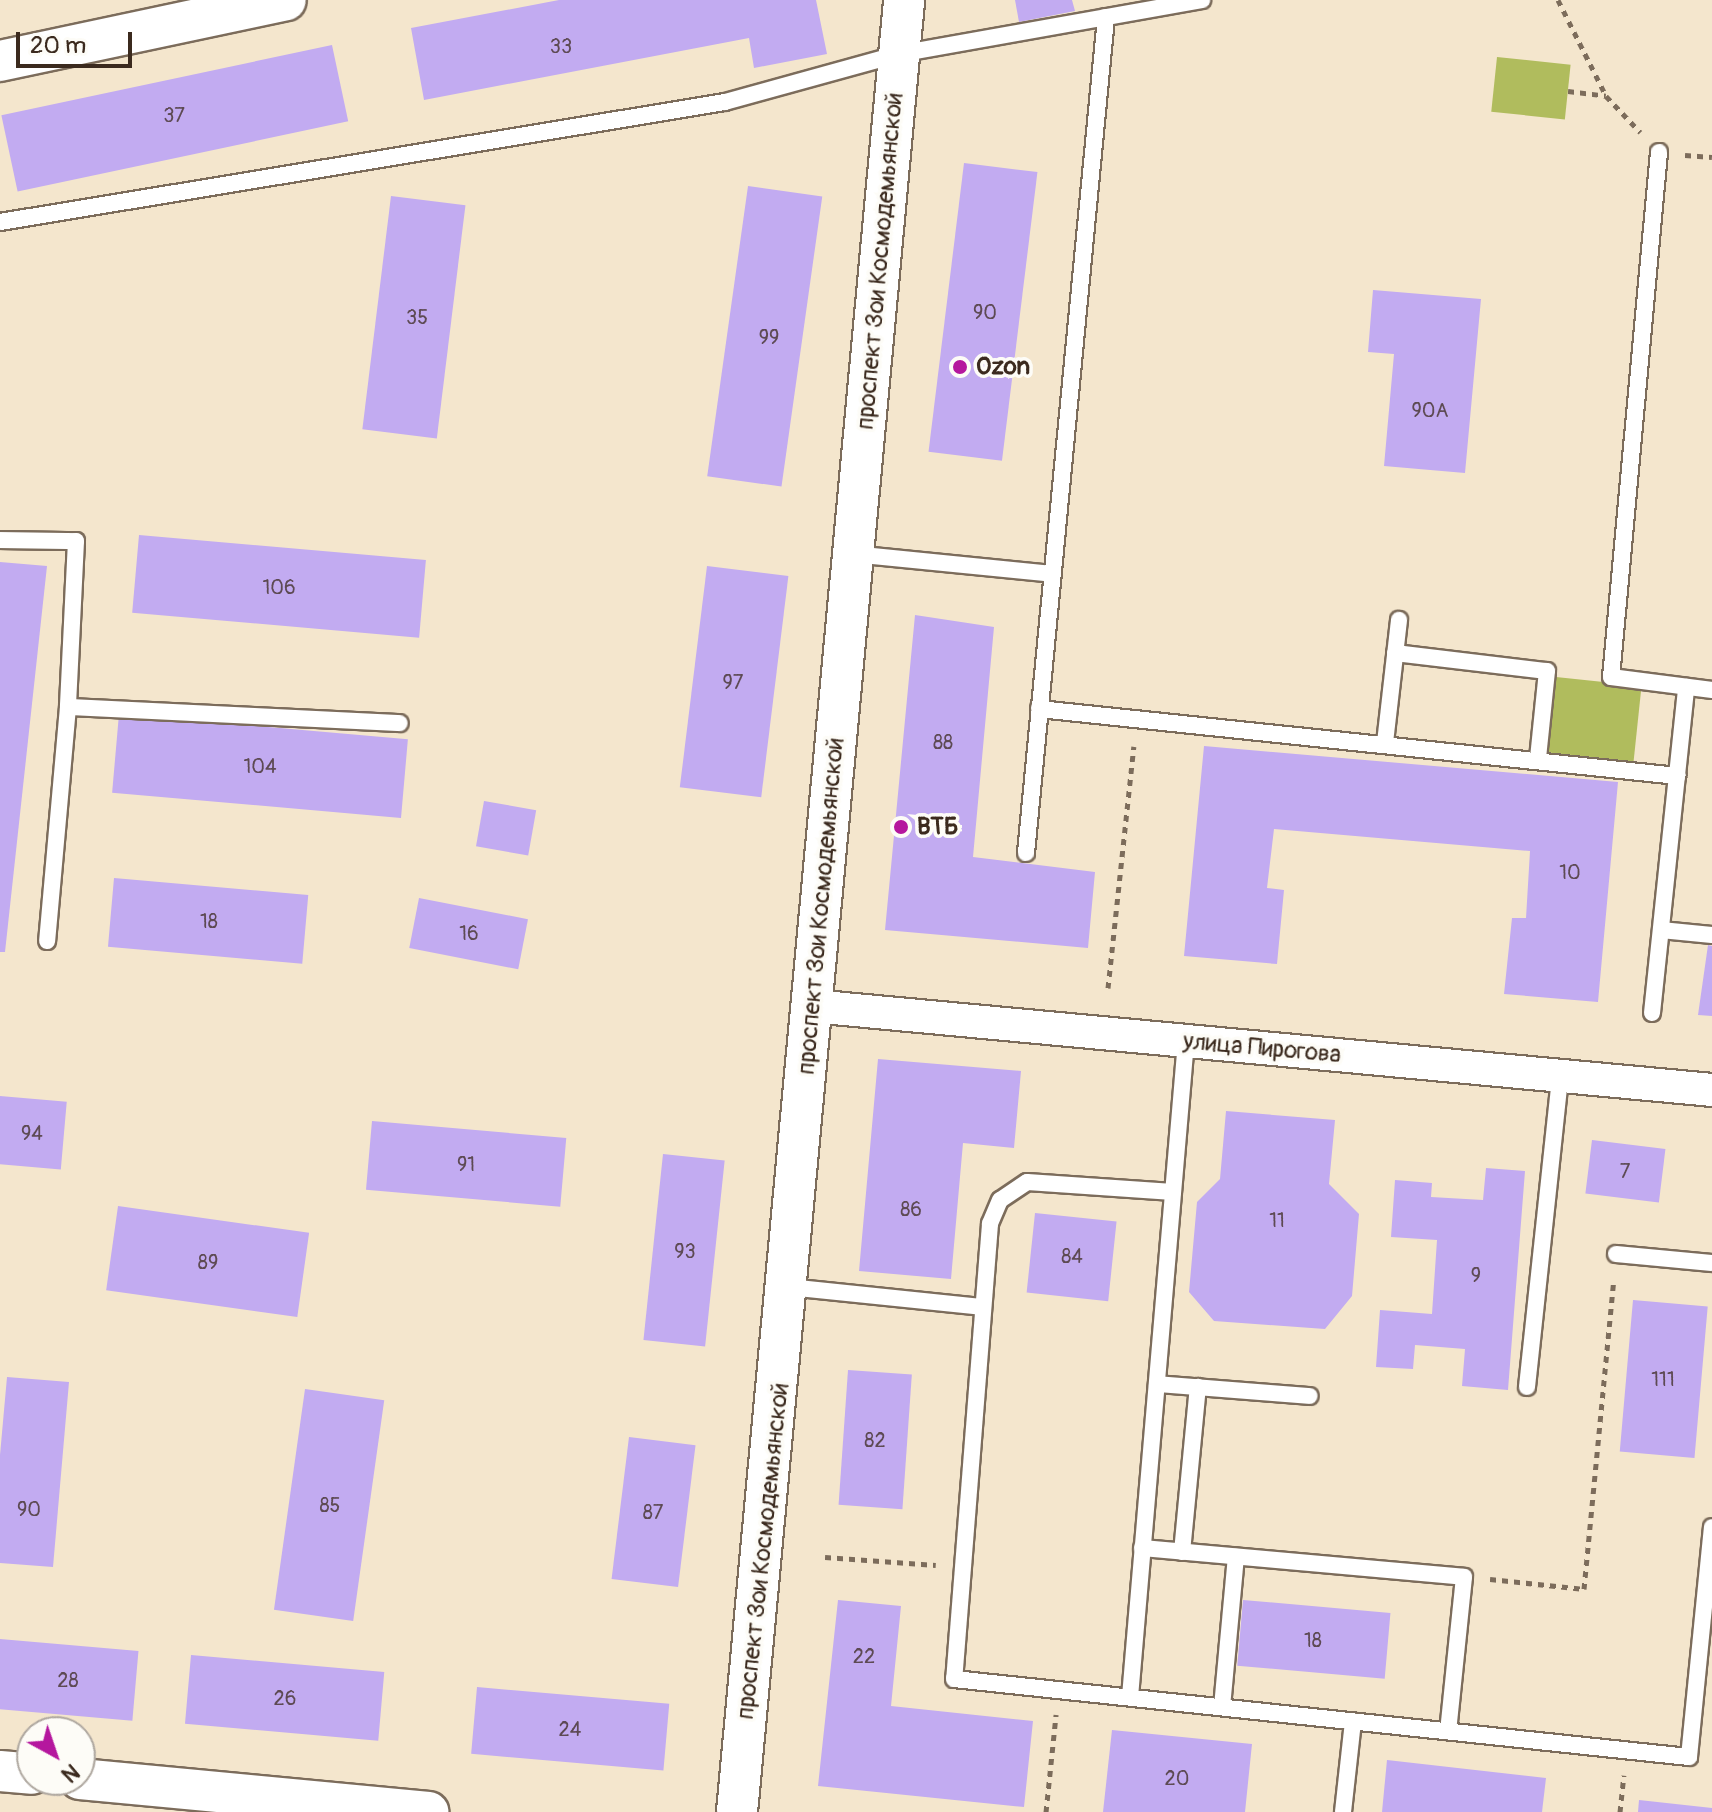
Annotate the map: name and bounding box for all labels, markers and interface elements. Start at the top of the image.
scale bar [20,16,136,66]
text: 20 m [30,31,86,60]
house number: 33 [550,34,572,58]
street label: проспект Зои Космодемьянской [851,91,909,431]
house number: 37 [163,103,185,127]
house number: 90 [973,300,997,324]
house number: 35 [406,305,428,329]
house number: 99 [759,325,779,349]
place label: Ozon [976,353,1030,381]
marker: Ozon [951,358,969,376]
house number: 90А [1412,398,1448,422]
house number: 106 [262,575,296,599]
house number: 97 [723,670,743,694]
house number: 88 [933,730,953,754]
street label: проспект Зои Космодемьянской [792,736,850,1076]
house number: 104 [243,754,277,778]
place label: ВТБ [917,813,958,841]
marker: ВТБ [892,818,910,836]
house number: 10 [1559,860,1581,884]
house number: 18 [200,909,218,933]
house number: 16 [459,921,479,945]
street label: улица Пирогова [1182,1027,1342,1069]
house number: 94 [21,1121,43,1145]
house number: 91 [457,1152,475,1176]
house number: 7 [1620,1159,1630,1183]
house number: 86 [900,1197,922,1221]
house number: 11 [1269,1208,1285,1232]
house number: 93 [674,1239,696,1263]
house number: 84 [1061,1244,1083,1268]
house number: 89 [198,1250,218,1274]
house number: 9 [1471,1263,1481,1287]
house number: 111 [1651,1367,1675,1391]
street label: проспект Зои Космодемьянской [731,1381,795,1721]
house number: 82 [864,1428,886,1452]
house number: 85 [320,1493,340,1517]
house number: 90 [17,1497,41,1521]
house number: 87 [643,1500,663,1524]
house number: 18 [1304,1628,1322,1652]
house number: 22 [853,1644,875,1668]
house number: 28 [57,1668,79,1692]
house number: 26 [274,1686,296,1710]
north arrow [16,1716,96,1796]
house number: 24 [559,1717,581,1741]
text: N [55,1757,85,1788]
house number: 20 [1165,1766,1189,1790]

